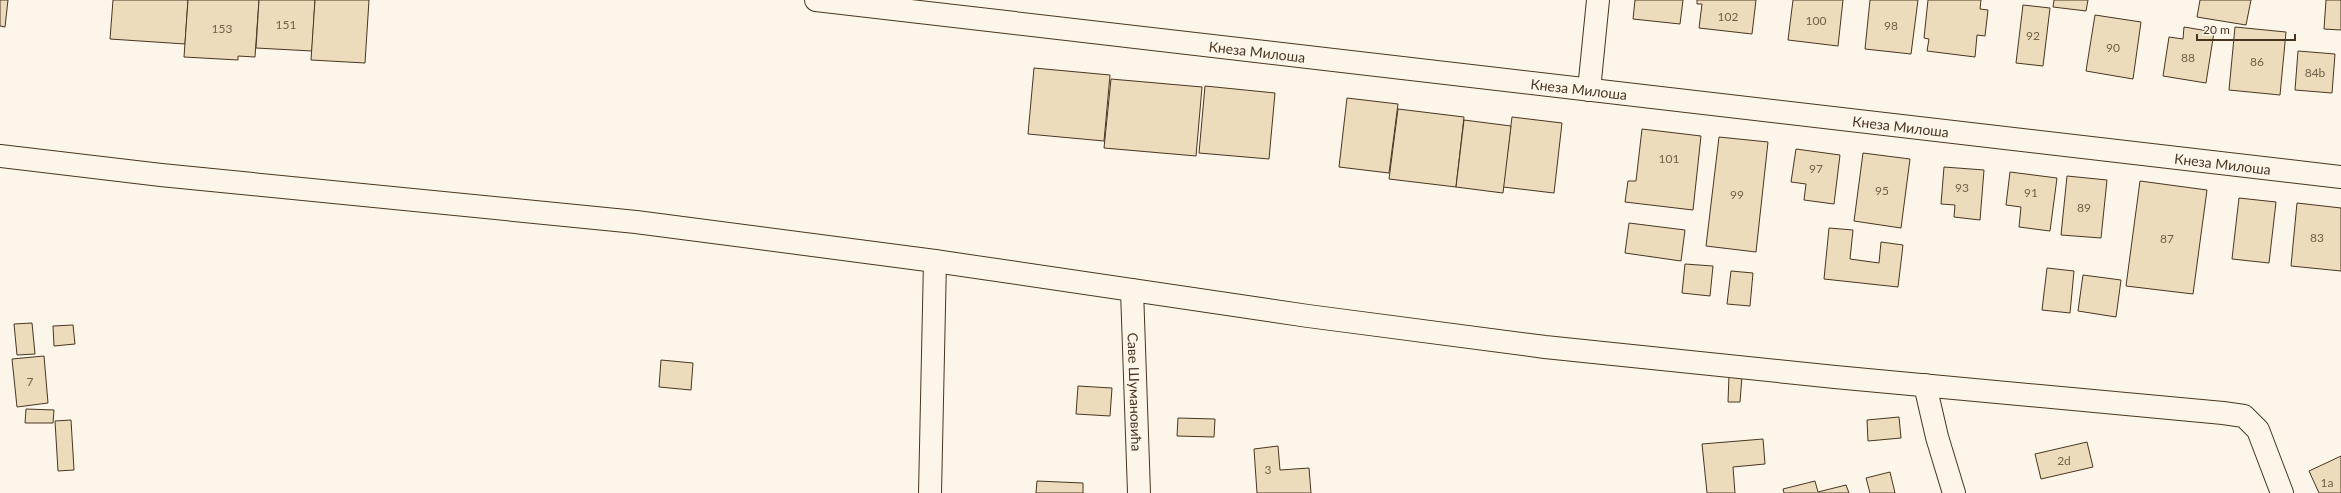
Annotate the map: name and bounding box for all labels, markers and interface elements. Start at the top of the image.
house number: 102 [1718,9,1738,24]
house number: 100 [1806,13,1826,28]
scale bar [2197,16,2295,42]
house number: 151 [276,17,296,32]
house number: 98 [1884,18,1898,33]
house number: 153 [212,21,232,36]
text: 20 m [2203,22,2230,37]
house number: 92 [2026,28,2040,43]
street label: Кнеза Милоша [1208,37,1306,65]
house number: 90 [2106,40,2120,55]
house number: 88 [2181,50,2195,65]
house number: 86 [2250,54,2264,69]
house number: 84b [2305,65,2326,80]
street label: Кнеза Милоша [1530,75,1628,103]
street label: Кнеза Милоша [1852,112,1950,140]
street label: Кнеза Милоша [2173,149,2272,177]
house number: 101 [1659,151,1679,166]
house number: 97 [1809,161,1823,176]
house number: 93 [1955,180,1969,195]
house number: 95 [1875,183,1889,198]
house number: 91 [2024,185,2038,200]
house number: 99 [1730,187,1744,202]
house number: 89 [2077,200,2091,215]
house number: 83 [2310,230,2324,245]
house number: 87 [2160,231,2174,246]
street label: Саве Шумановића [1125,332,1146,452]
house number: 7 [27,374,34,389]
house number: 2d [2057,453,2071,468]
house number: 3 [1265,462,1272,477]
house number: 1a [2321,475,2333,490]

